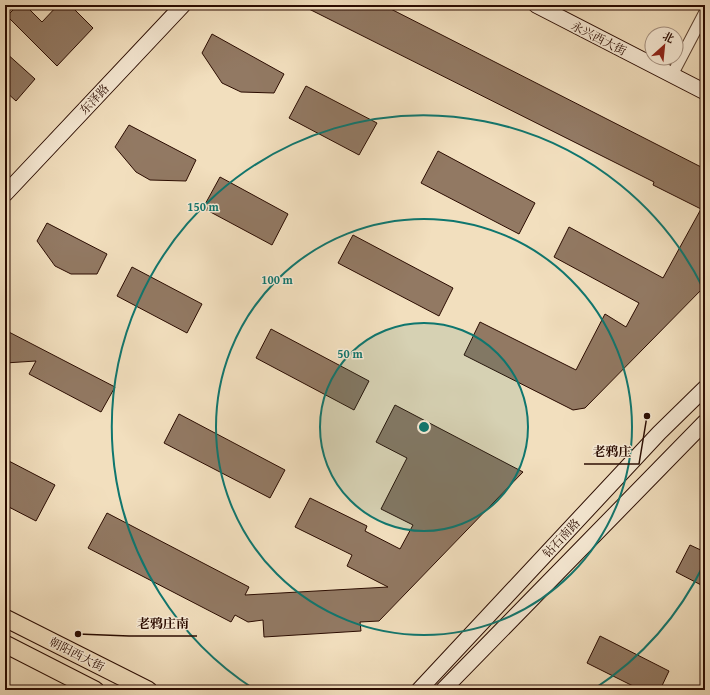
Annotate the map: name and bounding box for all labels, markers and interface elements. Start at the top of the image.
street label: 永兴西大街 [568,17,630,60]
north arrow [644,26,684,66]
text: 北 [660,27,677,47]
street label: 东泽路 [76,80,112,118]
text: 150 m [187,198,220,215]
text: 100 m [261,271,294,288]
text: 50 m [337,345,363,362]
centre of rings [417,420,431,434]
callout: 老鸦庄 [584,439,639,464]
text: 老鸦庄 [592,442,632,461]
street label: 钻石南路 [538,515,584,561]
callout: 老鸦庄南 [129,611,197,636]
text: 老鸦庄南 [137,614,189,633]
street label: 朝阳西大街 [46,633,108,676]

